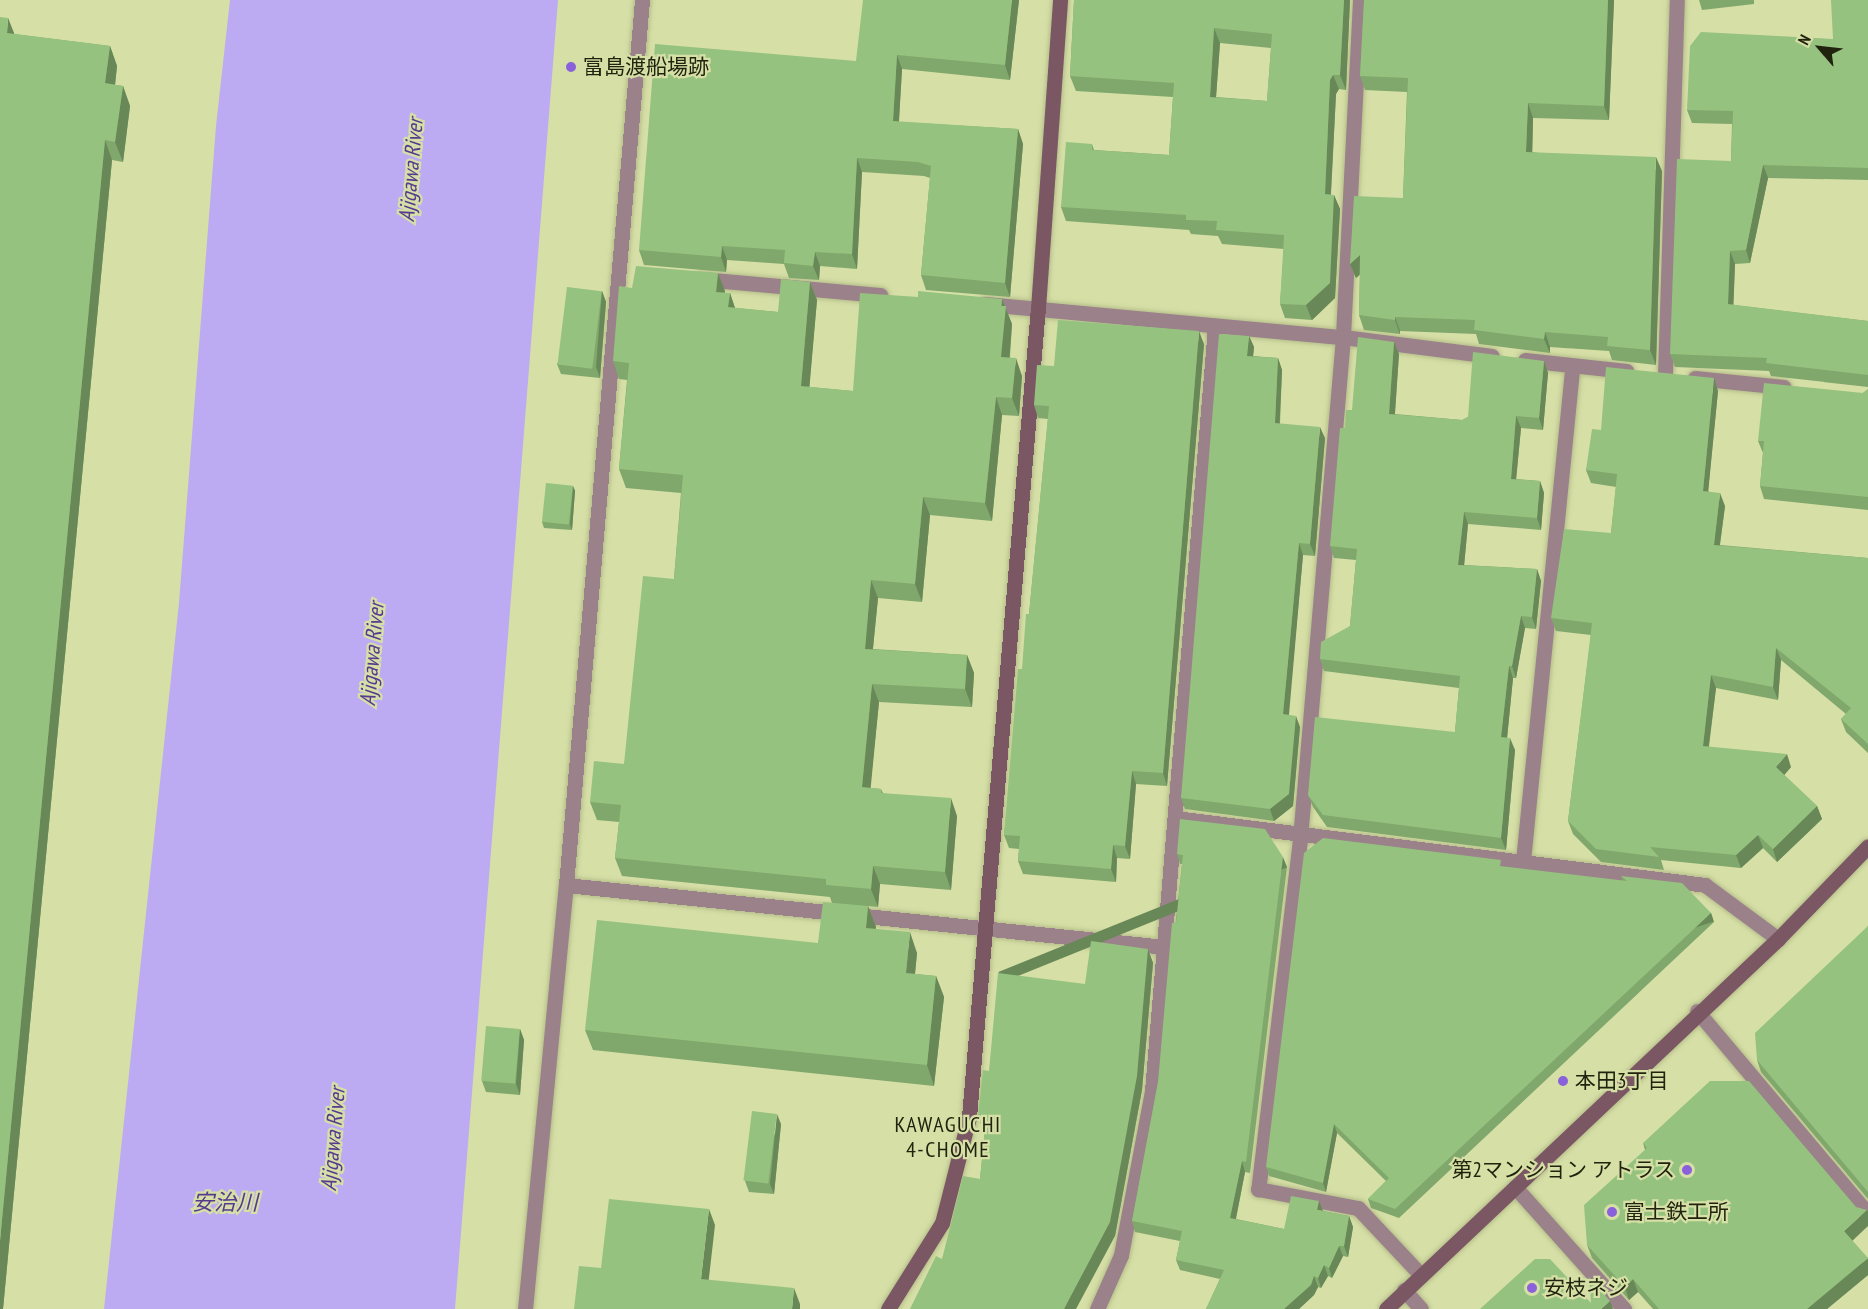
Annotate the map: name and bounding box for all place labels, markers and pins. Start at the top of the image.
place label: 富島渡船場跡 [583,54,709,80]
marker: 富島渡船場跡 [564,60,578,74]
place label: 本田3丁目 [1575,1068,1668,1094]
marker: 本田3丁目 [1556,1074,1570,1088]
place label: 第2マンション アトラス [1451,1157,1675,1183]
marker: 第2マンション アトラス [1680,1163,1694,1177]
place label: 富士鉄工所 [1624,1199,1729,1225]
marker: 富士鉄工所 [1605,1205,1619,1219]
place label: 安枝ネジ [1544,1275,1628,1301]
marker: 安枝ネジ [1525,1281,1539,1295]

